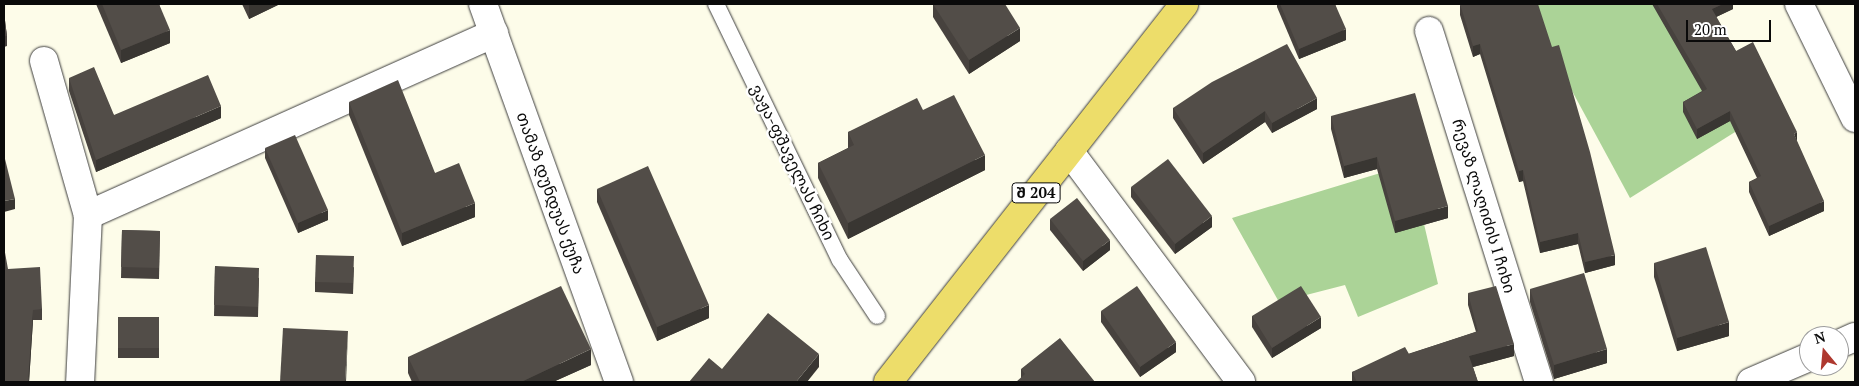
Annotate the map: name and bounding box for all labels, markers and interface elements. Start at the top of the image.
scale bar [1689,10,1774,42]
text: 20 m [1694,19,1727,39]
street label: ვაჟა-ფშაველას ჩიხი [747,81,839,243]
street label: თამაზ დუნდუას ქუჩა [513,109,589,277]
street label: რევაზ ლაღიძის I ჩიხი [1448,117,1520,295]
road number: შ 204 [1011,180,1061,206]
north arrow [1799,326,1849,376]
text: N [1812,326,1828,348]

